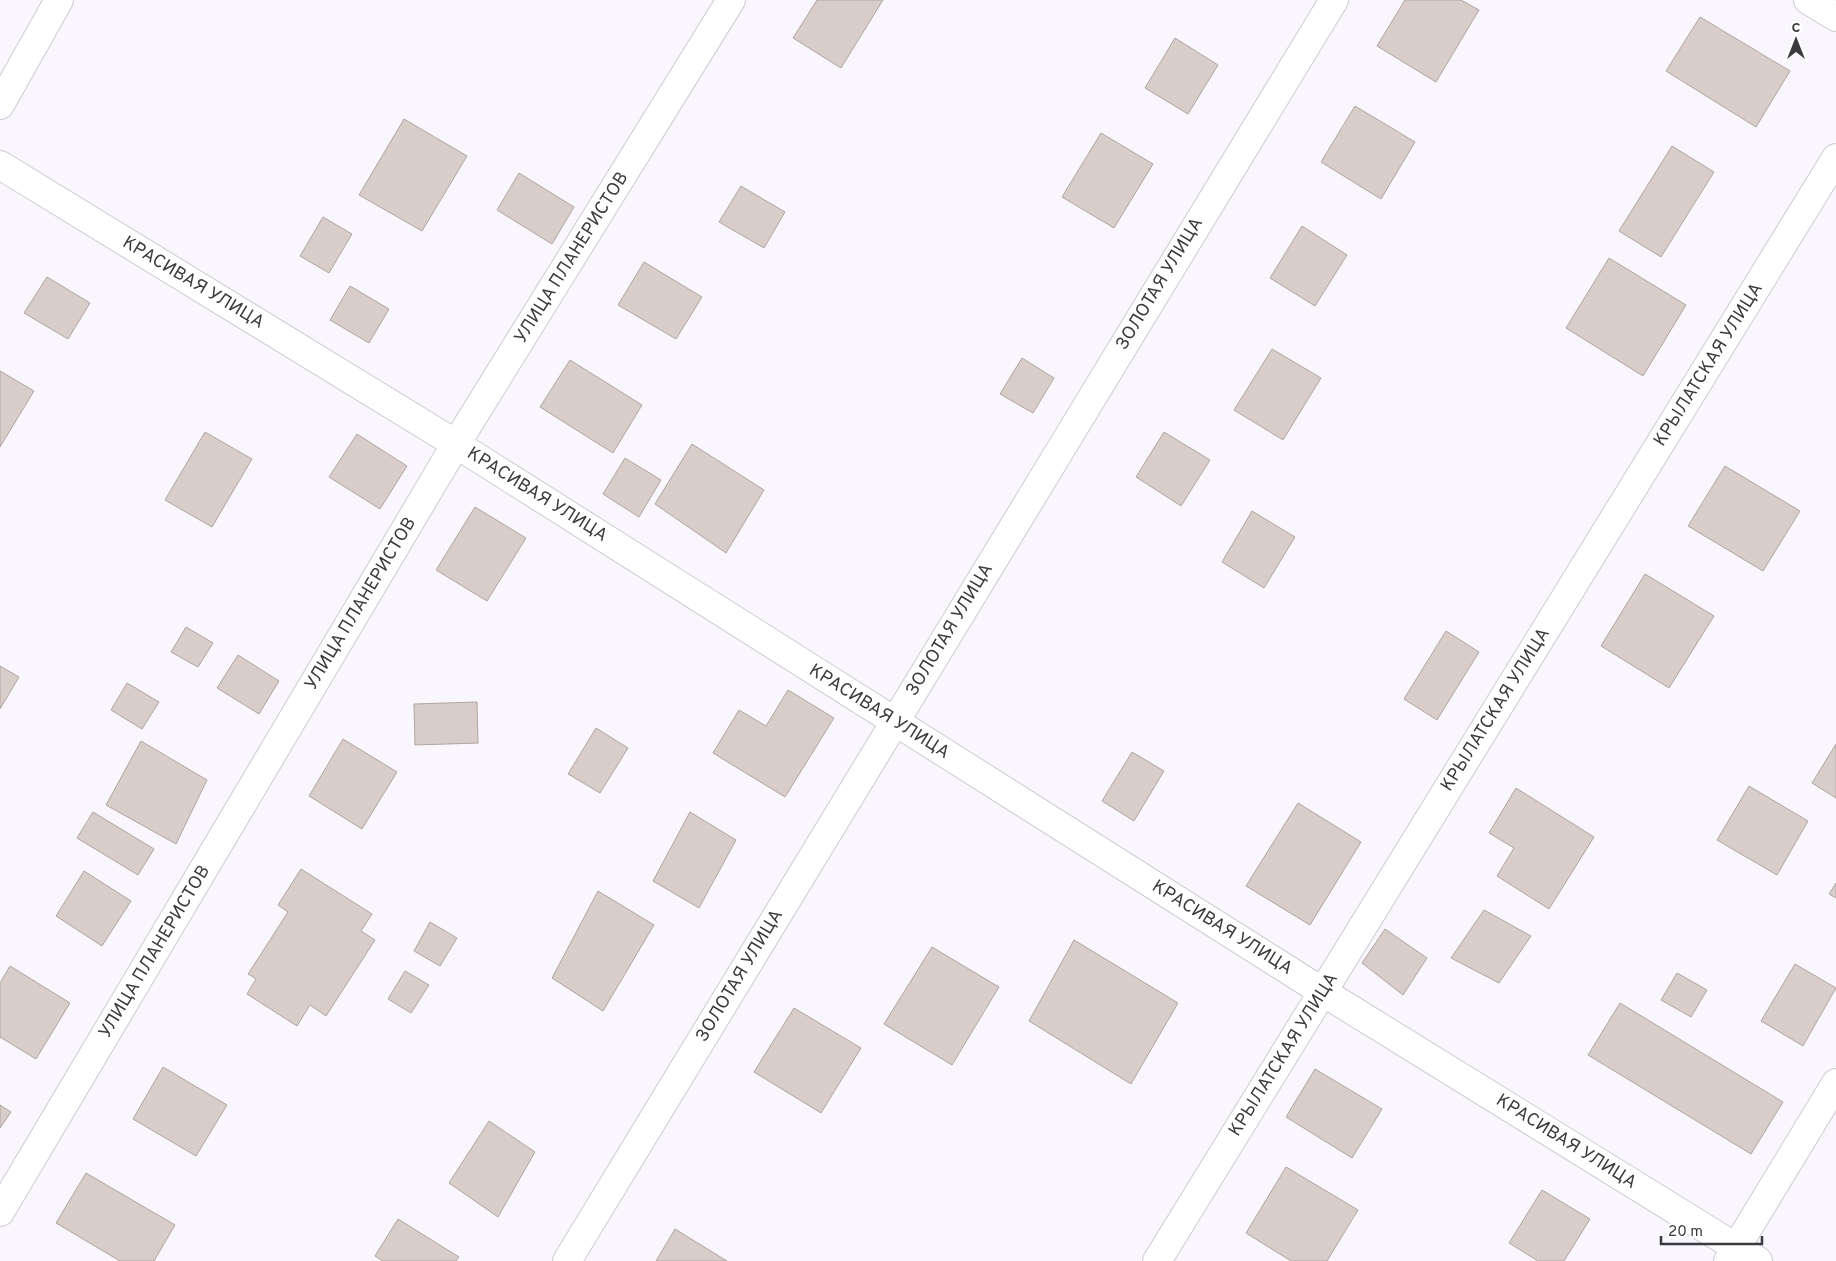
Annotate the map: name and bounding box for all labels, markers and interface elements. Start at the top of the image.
north arrow [1771,15,1821,65]
text: С [1792,20,1801,37]
street label: УЛИЦА ПЛАНЕРИСТОВ [510,168,634,348]
street label: ЗОЛОТАЯ УЛИЦА [1111,213,1209,355]
street label: КРАСИВАЯ УЛИЦА [118,232,268,334]
street label: КРЫЛАТСКАЯ УЛИЦА [1649,279,1769,451]
street label: КРАСИВАЯ УЛИЦА [462,442,612,548]
street label: УЛИЦА ПЛАНЕРИСТОВ [300,513,422,695]
street label: ЗОЛОТАЯ УЛИЦА [901,559,999,701]
street label: КРЫЛАТСКАЯ УЛИЦА [1436,624,1556,796]
street label: КРАСИВАЯ УЛИЦА [804,659,954,765]
street label: УЛИЦА ПЛАНЕРИСТОВ [94,861,216,1043]
street label: КРАСИВАЯ УЛИЦА [1147,875,1297,981]
street label: ЗОЛОТАЯ УЛИЦА [691,905,789,1047]
street label: КРЫЛАТСКАЯ УЛИЦА [1224,969,1344,1141]
street label: КРАСИВАЯ УЛИЦА [1491,1089,1641,1195]
scale bar [1661,1214,1762,1246]
text: 20 m [1668,1223,1703,1242]

